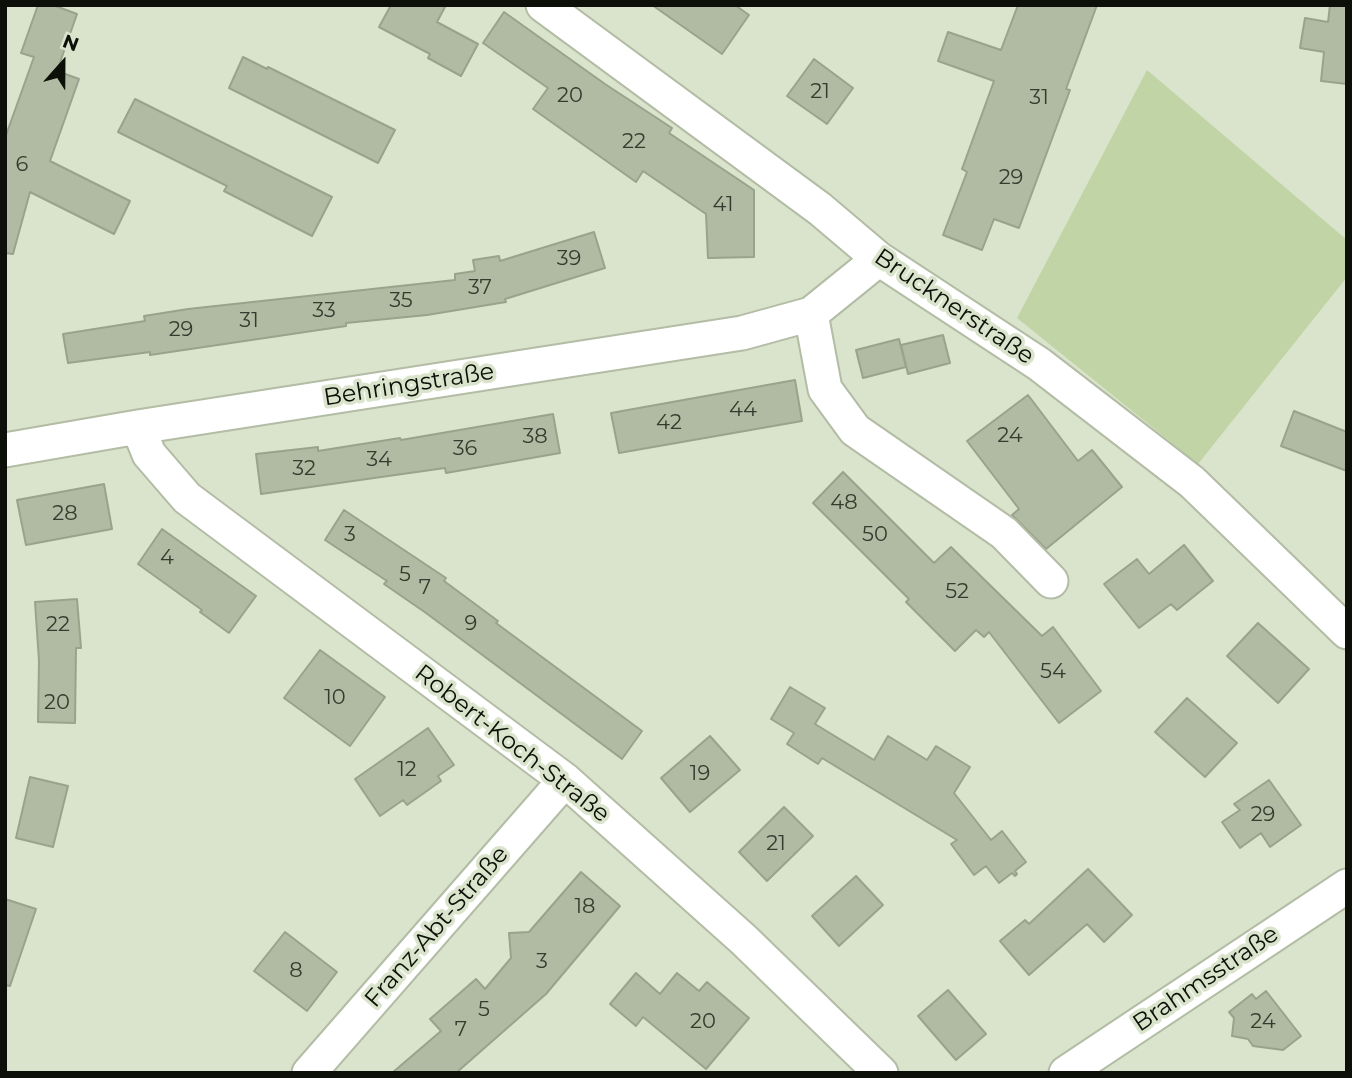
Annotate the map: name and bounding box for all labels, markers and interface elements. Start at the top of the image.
north arrow [28,28,98,98]
text: N [59,29,82,56]
house number: 21 [810,79,830,105]
house number: 20 [557,83,583,109]
house number: 31 [1029,85,1049,111]
house number: 22 [622,129,646,155]
house number: 6 [16,152,28,178]
house number: 29 [999,165,1023,191]
house number: 41 [713,192,733,218]
street label: Brucknerstraße [869,243,1039,371]
house number: 39 [557,246,581,272]
house number: 37 [468,275,492,301]
house number: 35 [389,288,413,314]
house number: 33 [312,298,336,324]
house number: 31 [239,308,259,334]
house number: 29 [169,317,193,343]
street label: Behringstraße [322,357,496,413]
house number: 44 [729,397,757,423]
house number: 42 [656,410,682,436]
house number: 24 [997,423,1023,449]
house number: 38 [522,424,548,450]
house number: 36 [453,436,477,462]
house number: 34 [366,447,392,473]
house number: 32 [292,456,316,482]
house number: 48 [830,490,858,516]
house number: 28 [52,501,78,527]
house number: 3 [344,522,356,548]
house number: 50 [862,522,888,548]
house number: 4 [160,545,174,571]
house number: 5 [399,562,411,588]
house number: 7 [419,575,431,601]
house number: 52 [945,579,969,605]
house number: 9 [465,611,477,637]
house number: 22 [46,612,70,638]
street label: Robert-Koch-Straße [409,659,615,829]
house number: 54 [1040,659,1066,685]
house number: 10 [324,685,346,711]
house number: 20 [44,690,70,716]
house number: 12 [397,757,417,783]
house number: 19 [690,761,710,787]
house number: 29 [1251,802,1275,828]
house number: 21 [766,831,786,857]
street label: Franz-Abt-Straße [359,840,515,1014]
house number: 18 [575,894,595,920]
street label: Brahmsstraße [1128,920,1284,1038]
house number: 3 [536,949,548,975]
house number: 8 [289,958,303,984]
house number: 5 [478,997,490,1023]
house number: 20 [690,1009,716,1035]
house number: 24 [1250,1009,1276,1035]
house number: 7 [455,1017,467,1043]

